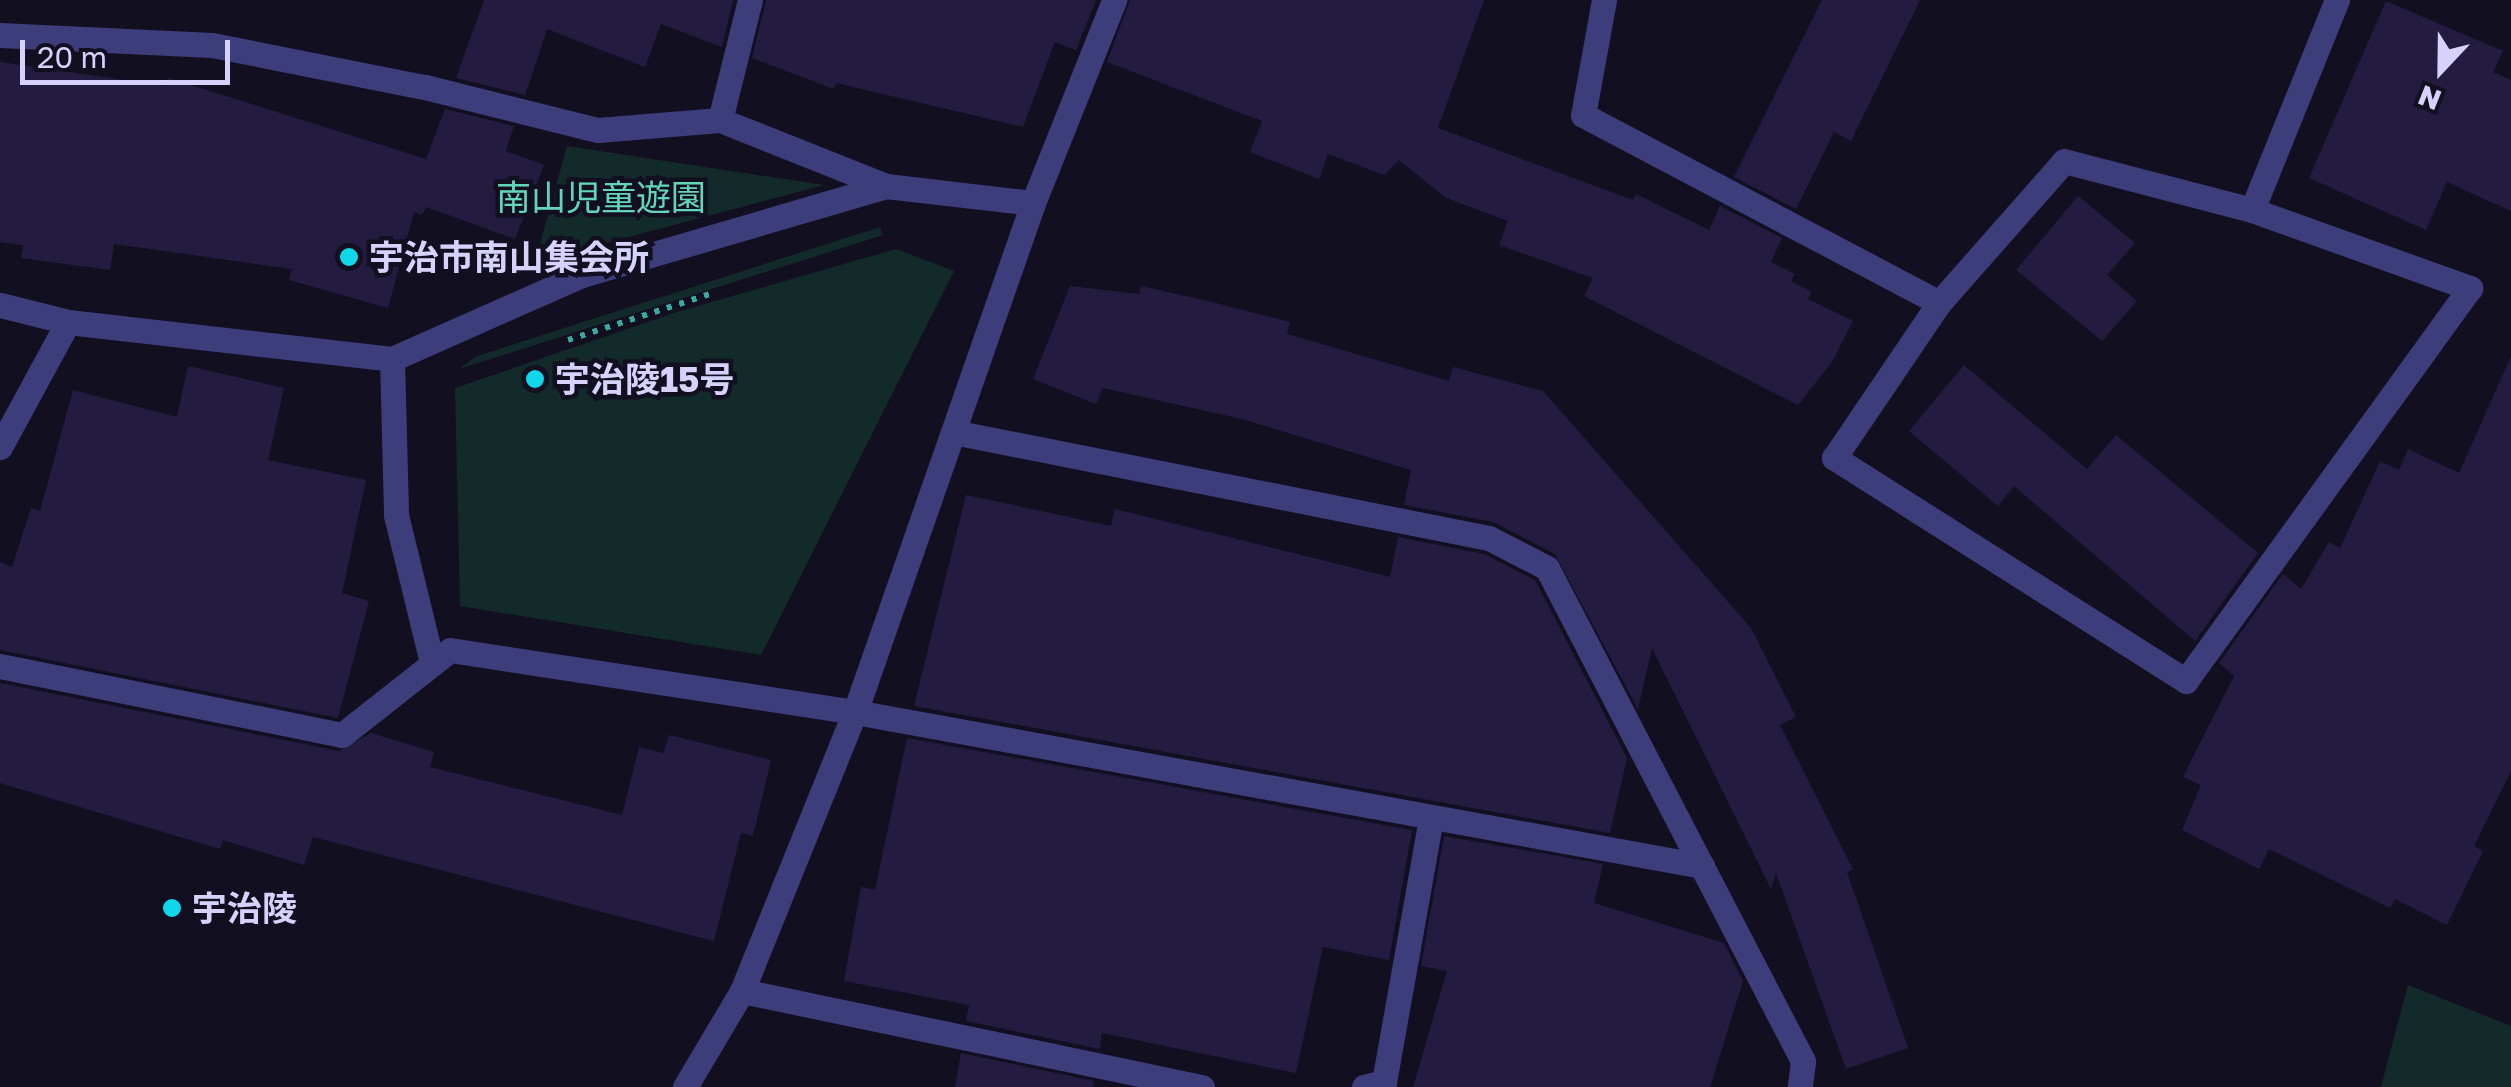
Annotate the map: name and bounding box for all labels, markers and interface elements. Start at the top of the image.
scale bar [25,20,235,82]
north arrow [2391,20,2491,120]
text: 20 m [37,39,107,75]
text: N [2414,79,2446,118]
park label: 南山児童遊園 [496,176,706,218]
place label: 宇治市南山集会所 [369,236,649,278]
marker: 宇治市南山集会所 [338,246,360,268]
place label: 宇治陵15号 [555,358,734,400]
marker: 宇治陵15号 [524,368,546,390]
place label: 宇治陵 [192,887,297,929]
marker: 宇治陵 [161,897,183,919]

